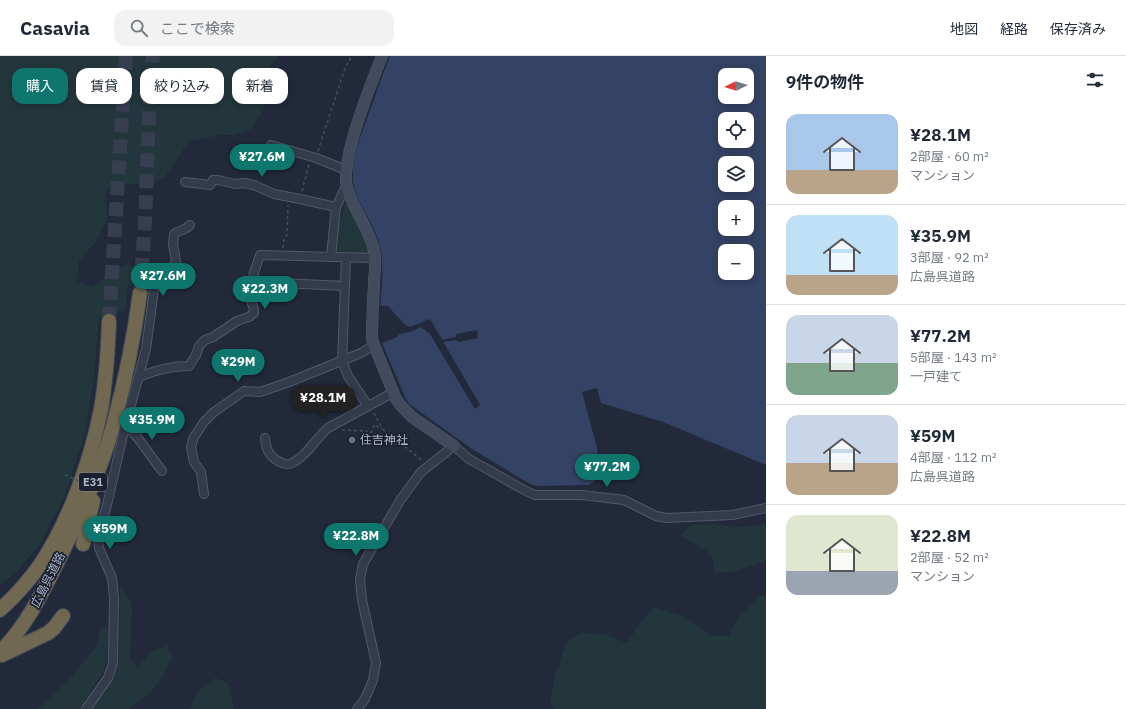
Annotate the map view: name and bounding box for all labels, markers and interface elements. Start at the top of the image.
search box [114,10,394,46]
text: Casavia [20,16,90,40]
icon: search [128,17,150,39]
text: ここで検索 [160,19,235,38]
text: 地図 [950,20,978,38]
text: 経路 [1000,20,1028,38]
text: 保存済み [1050,20,1106,38]
chip: 購入 [12,68,68,104]
chip: 賃貸 [76,68,132,104]
chip: 絞り込み [140,68,224,104]
chip: 新着 [232,68,288,104]
north arrow [718,68,754,104]
map controls [718,68,754,280]
icon: filters [1084,69,1106,91]
text: 9件の物件 [786,71,864,93]
button: locate [718,112,754,148]
text: ¥28.1M [910,124,971,146]
icon: home [818,130,866,178]
pin: ¥27.6M [229,144,295,178]
text: ¥27.6M [239,148,285,165]
text: 2部屋 · 60 m² [910,148,989,165]
button: layers [718,156,754,192]
text: マンション [910,167,975,184]
button: + [718,200,754,236]
text: ¥35.9M [910,225,971,247]
icon: home [818,231,866,279]
button: − [718,244,754,280]
text: 3部屋 · 92 m² [910,249,989,266]
pin: ¥27.6M [130,263,196,297]
text: ¥27.6M [140,267,186,284]
text: 広島呉道路 [910,268,975,285]
pin: ¥22.3M [232,276,298,310]
text: ¥22.3M [242,280,288,297]
text: ¥77.2M [910,325,971,347]
icon: home [818,331,866,379]
pin: ¥29M [214,349,262,383]
text: 5部屋 · 143 m² [910,349,997,366]
text: ¥29M [221,353,255,370]
text: 一戸建て [910,368,962,385]
pin: ¥28.1M [290,385,356,419]
text: ¥28.1M [300,389,346,406]
pin: ¥35.9M [119,407,185,441]
text: ¥35.9M [129,411,175,428]
text: ¥59M [910,425,955,447]
icon: home [818,431,866,479]
place label: 住吉神社 [360,432,408,447]
marker: 住吉神社 [347,435,357,445]
text: 4部屋 · 112 m² [910,449,997,466]
pin: ¥77.2M [574,454,640,488]
text: ¥77.2M [584,458,630,475]
text: 広島呉道路 [910,468,975,485]
road number: E31 [79,473,107,491]
pin: ¥59M [86,516,134,550]
text: ¥59M [93,520,127,537]
pin: ¥22.8M [323,523,389,557]
text: ¥22.8M [910,525,971,547]
text: ¥22.8M [333,527,379,544]
icon: home [818,531,866,579]
text: 2部屋 · 52 m² [910,549,989,566]
street label: 広島呉道路 [27,550,68,610]
text: マンション [910,568,975,585]

